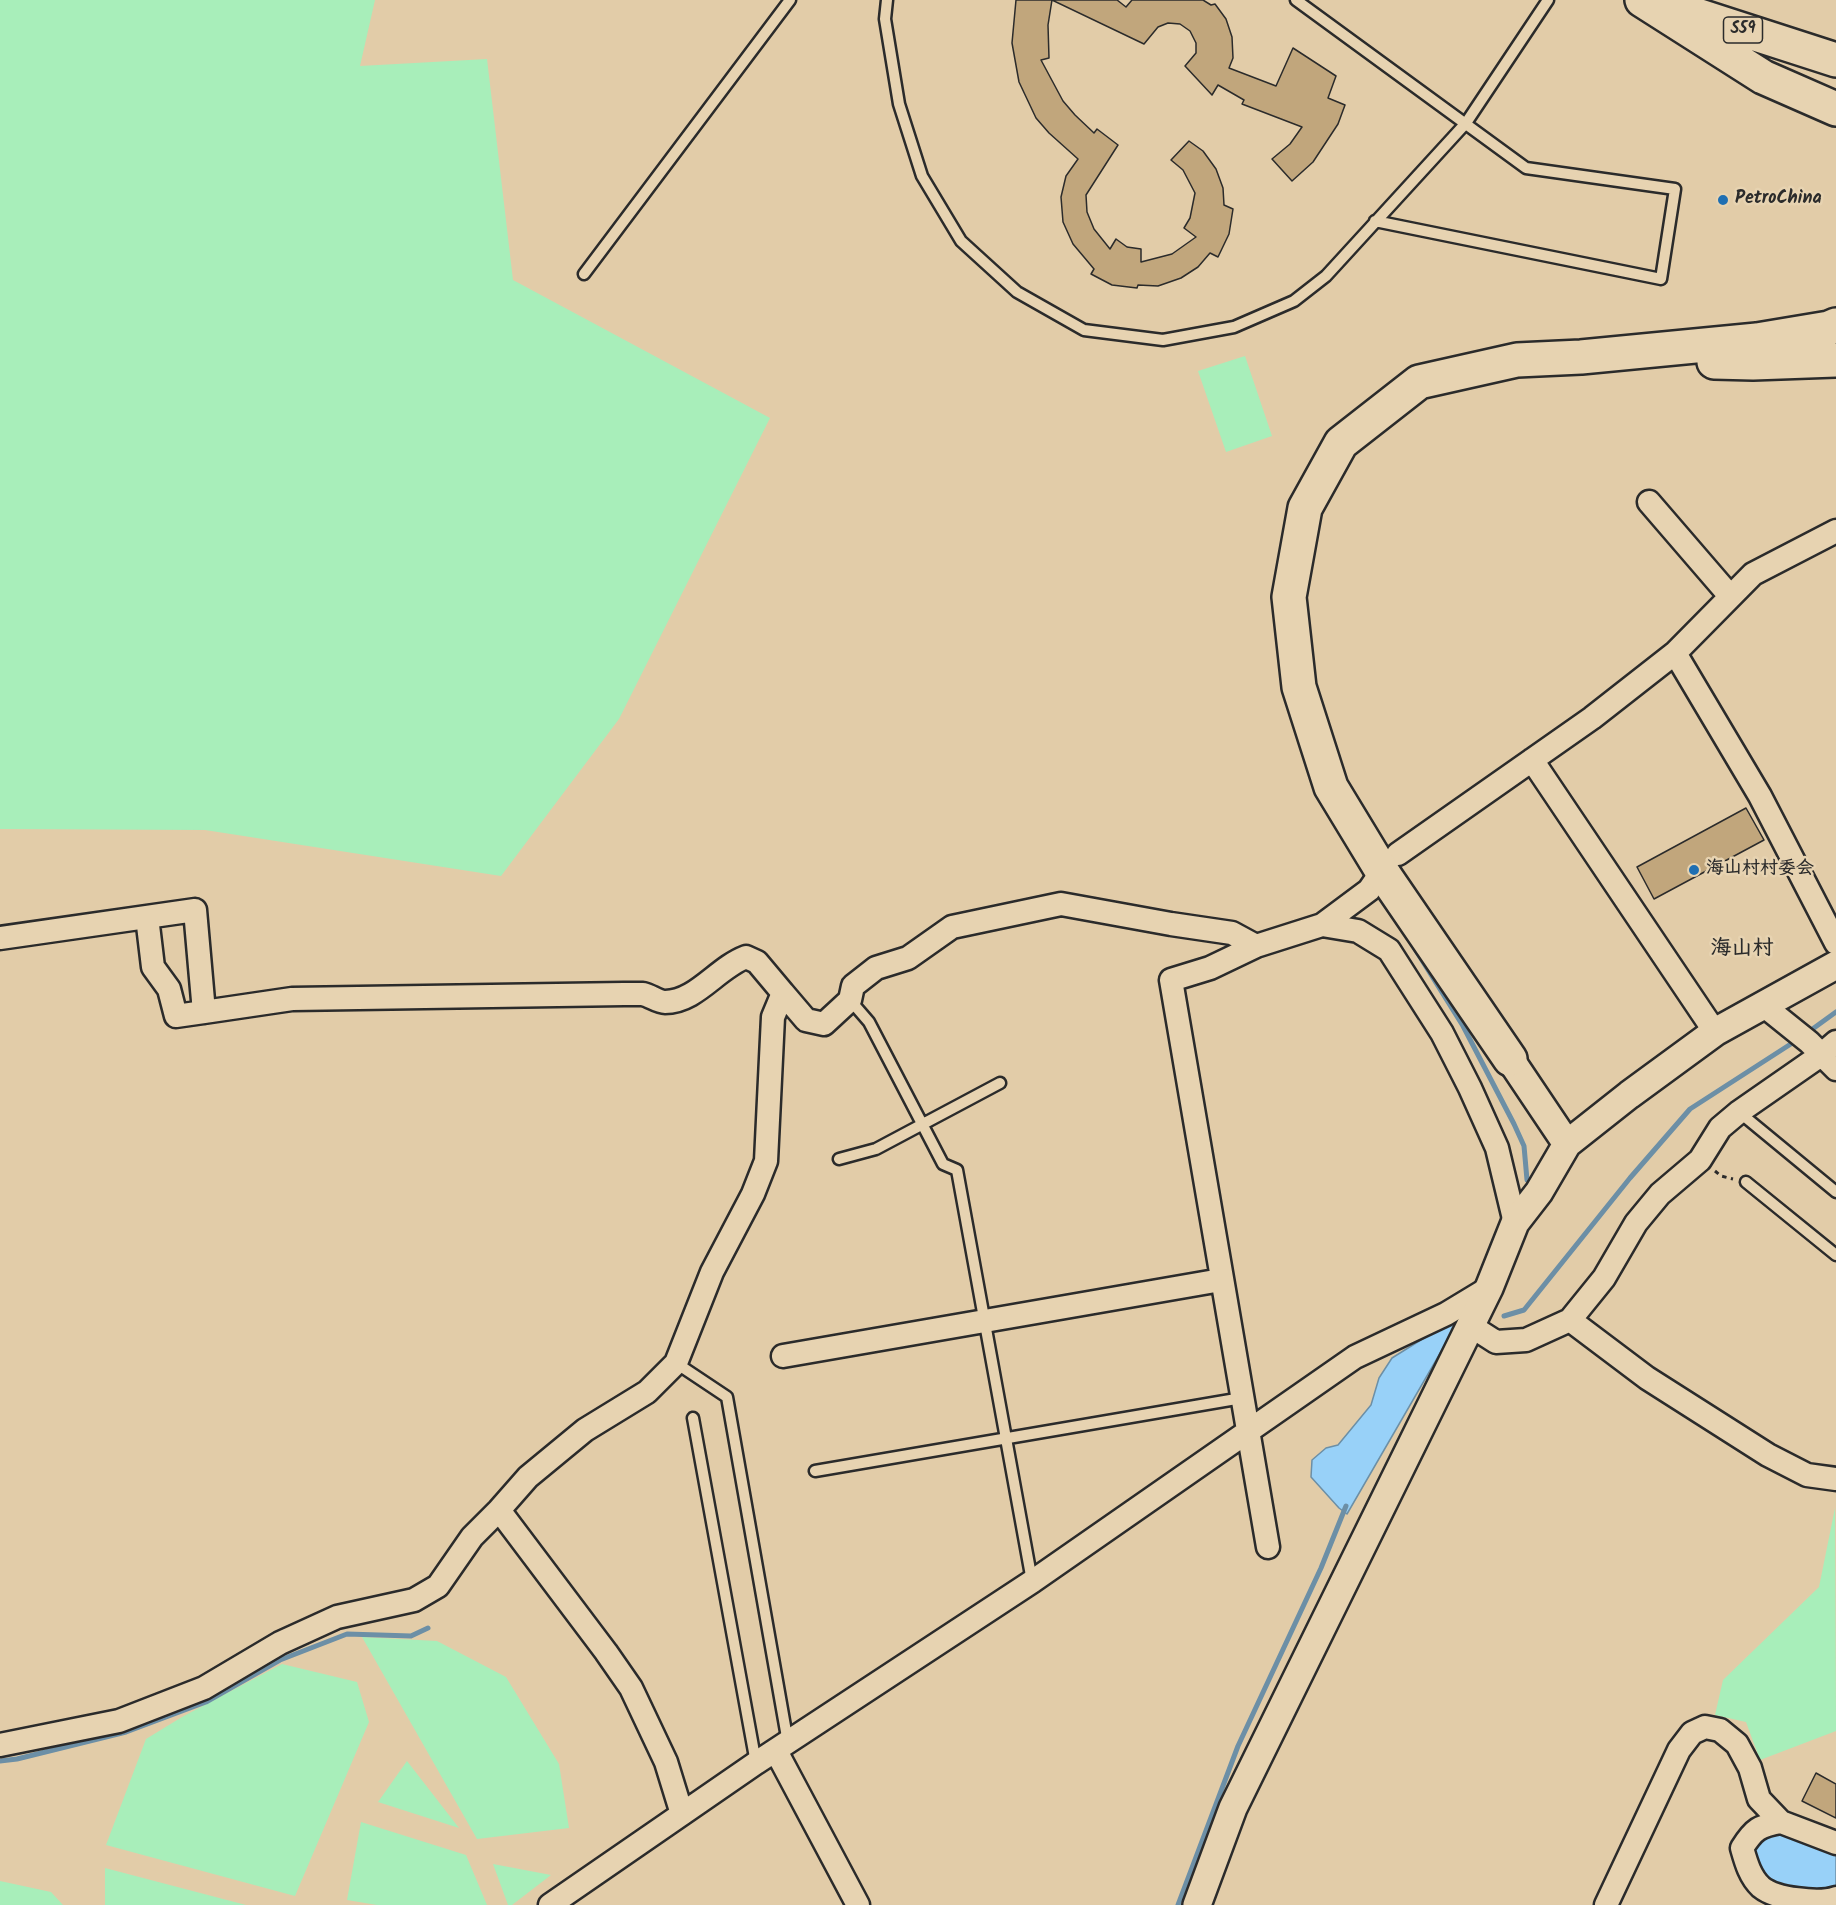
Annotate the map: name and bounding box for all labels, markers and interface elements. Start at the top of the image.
road number: S59 [1724,17,1762,43]
place label: PetroChina [1735,189,1822,211]
marker: PetroChina [1716,193,1730,207]
place label: 海山村村委会 [1706,859,1814,881]
marker: 海山村村委会 [1687,863,1701,877]
district label: 海山村 [1711,937,1773,963]

